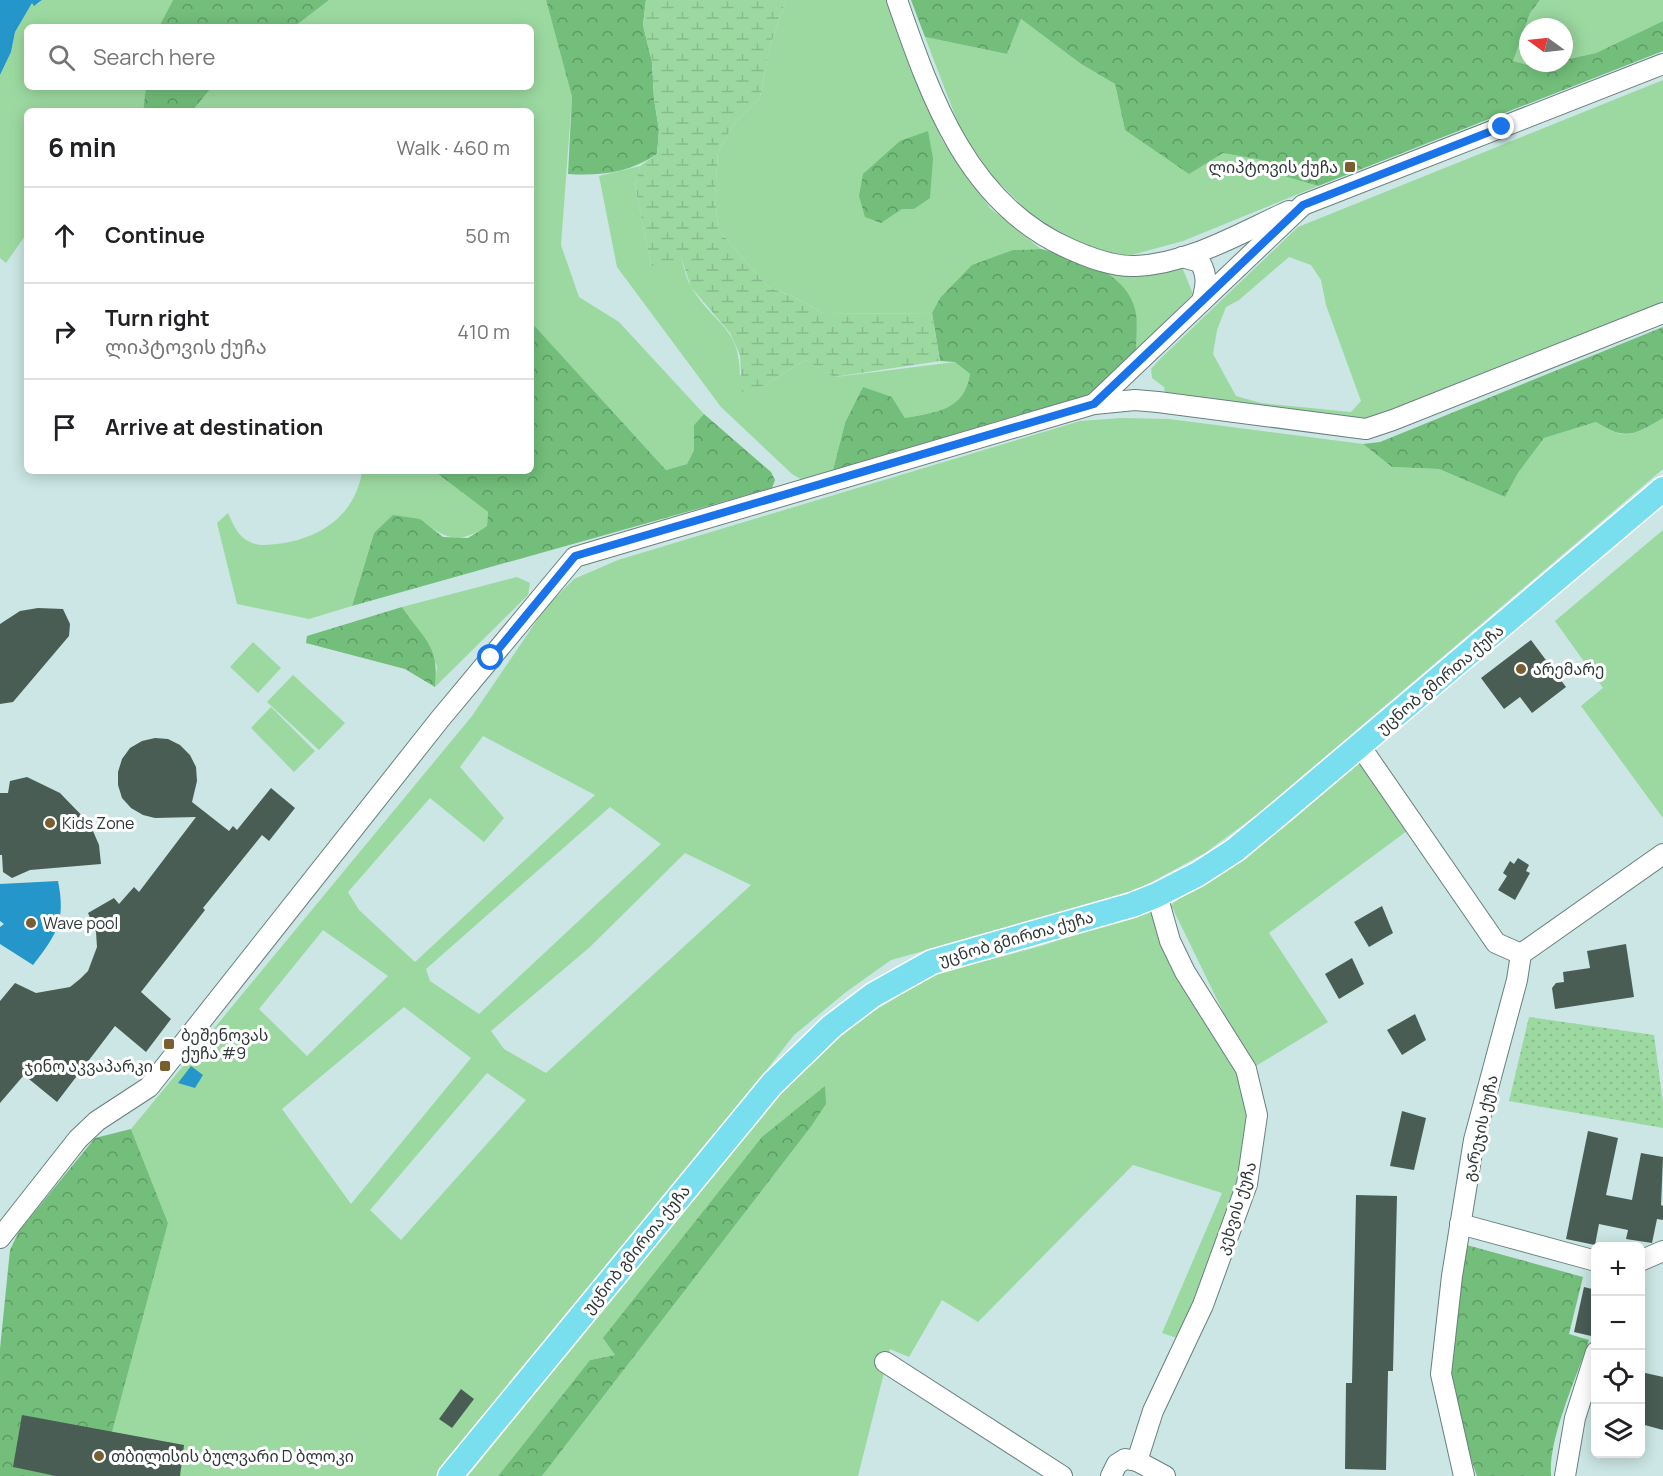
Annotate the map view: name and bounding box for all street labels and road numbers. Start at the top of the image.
street label: უცნობ გმირთა ქუჩა [1372,619,1508,739]
street label: უცნობ გმირთა ქუჩა [936,905,1096,971]
street label: გარეჯის ქუჩა [1457,1073,1503,1183]
street label: კეხვის ქუჩა [1211,1159,1261,1257]
street label: უცნობ გმირთა ქუჩა [577,1180,695,1318]

